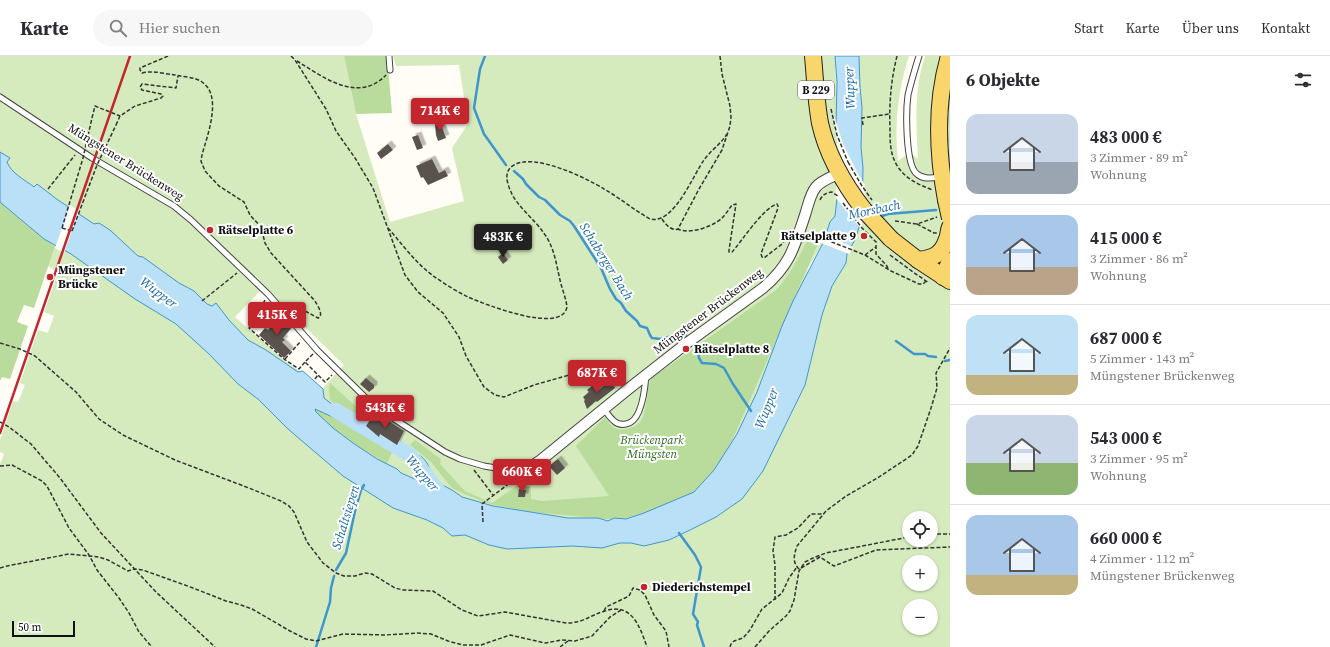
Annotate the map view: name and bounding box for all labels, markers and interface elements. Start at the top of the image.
search box [93,10,373,46]
text: Karte [20,15,69,41]
icon: search [107,17,129,39]
text: Hier suchen [139,17,220,38]
text: Start [1074,18,1104,38]
text: Karte [1126,18,1160,38]
text: Über uns [1182,18,1239,38]
text: Kontakt [1261,18,1310,38]
water label: Wupper [840,66,859,110]
text: 6 Objekte [966,68,1040,92]
icon: filters [1292,69,1314,91]
road number: B 229 [798,81,834,99]
pin: 714K € [407,98,473,132]
text: 714K € [420,102,460,119]
street label: Müngstener Brückenweg [65,120,187,204]
text: 483 000 € [1090,125,1162,149]
icon: home [998,130,1046,178]
text: 3 Zimmer · 89 m² [1090,149,1188,166]
text: Wohnung [1090,166,1146,183]
water label: Morsbach [846,196,902,223]
water label: Schaberger Bach [576,219,637,303]
place label: Rätselplatte 6 [218,222,294,238]
pin: 483K € [470,224,536,258]
marker: Rätselplatte 6 [205,225,215,235]
text: 415 000 € [1090,226,1162,250]
text: 483K € [483,228,523,245]
place label: Rätselplatte 9 [781,228,856,244]
marker: Rätselplatte 9 [859,231,869,241]
icon: home [998,231,1046,279]
text: 3 Zimmer · 86 m² [1090,250,1188,267]
place label: Müngstener Brücke [58,262,125,292]
street label: Müngstener Brückenweg [650,264,766,358]
text: Wohnung [1090,267,1146,284]
marker: Müngstener Brücke [45,272,55,282]
water label: Wupper [137,273,181,312]
pin: 415K € [244,302,310,336]
text: 415K € [257,306,297,323]
text: 687 000 € [1090,326,1162,350]
icon: home [998,331,1046,379]
place label: Rätselplatte 8 [694,341,769,357]
marker: Rätselplatte 8 [681,344,691,354]
text: 5 Zimmer · 143 m² [1090,350,1194,367]
pin: 687K € [564,360,630,394]
text: 687K € [577,364,617,381]
text: Müngstener Brückenweg [1090,367,1235,384]
water label: Wupper [751,385,783,431]
pin: 543K € [352,395,418,429]
text: 543K € [365,399,405,416]
text: 543 000 € [1090,426,1162,450]
icon: home [998,431,1046,479]
park label: Brückenpark Müngsten [619,432,684,462]
text: 3 Zimmer · 95 m² [1090,450,1188,467]
water label: Wupper [402,452,443,495]
pin: 660K € [489,459,555,493]
text: 660K € [502,463,542,480]
text: Wohnung [1090,467,1146,484]
water label: Schaltsiepen [328,482,363,551]
map controls [902,511,938,635]
button: locate [902,511,938,547]
text: 660 000 € [1090,526,1162,550]
icon: home [998,531,1046,579]
text: 4 Zimmer · 112 m² [1090,550,1194,567]
button: + [902,555,938,591]
text: Müngstener Brückenweg [1090,567,1235,584]
place label: Diederichstempel [652,579,751,595]
marker: Diederichstempel [639,582,649,592]
button: − [902,599,938,635]
scale bar [12,619,75,638]
text: 50 m [18,620,41,635]

